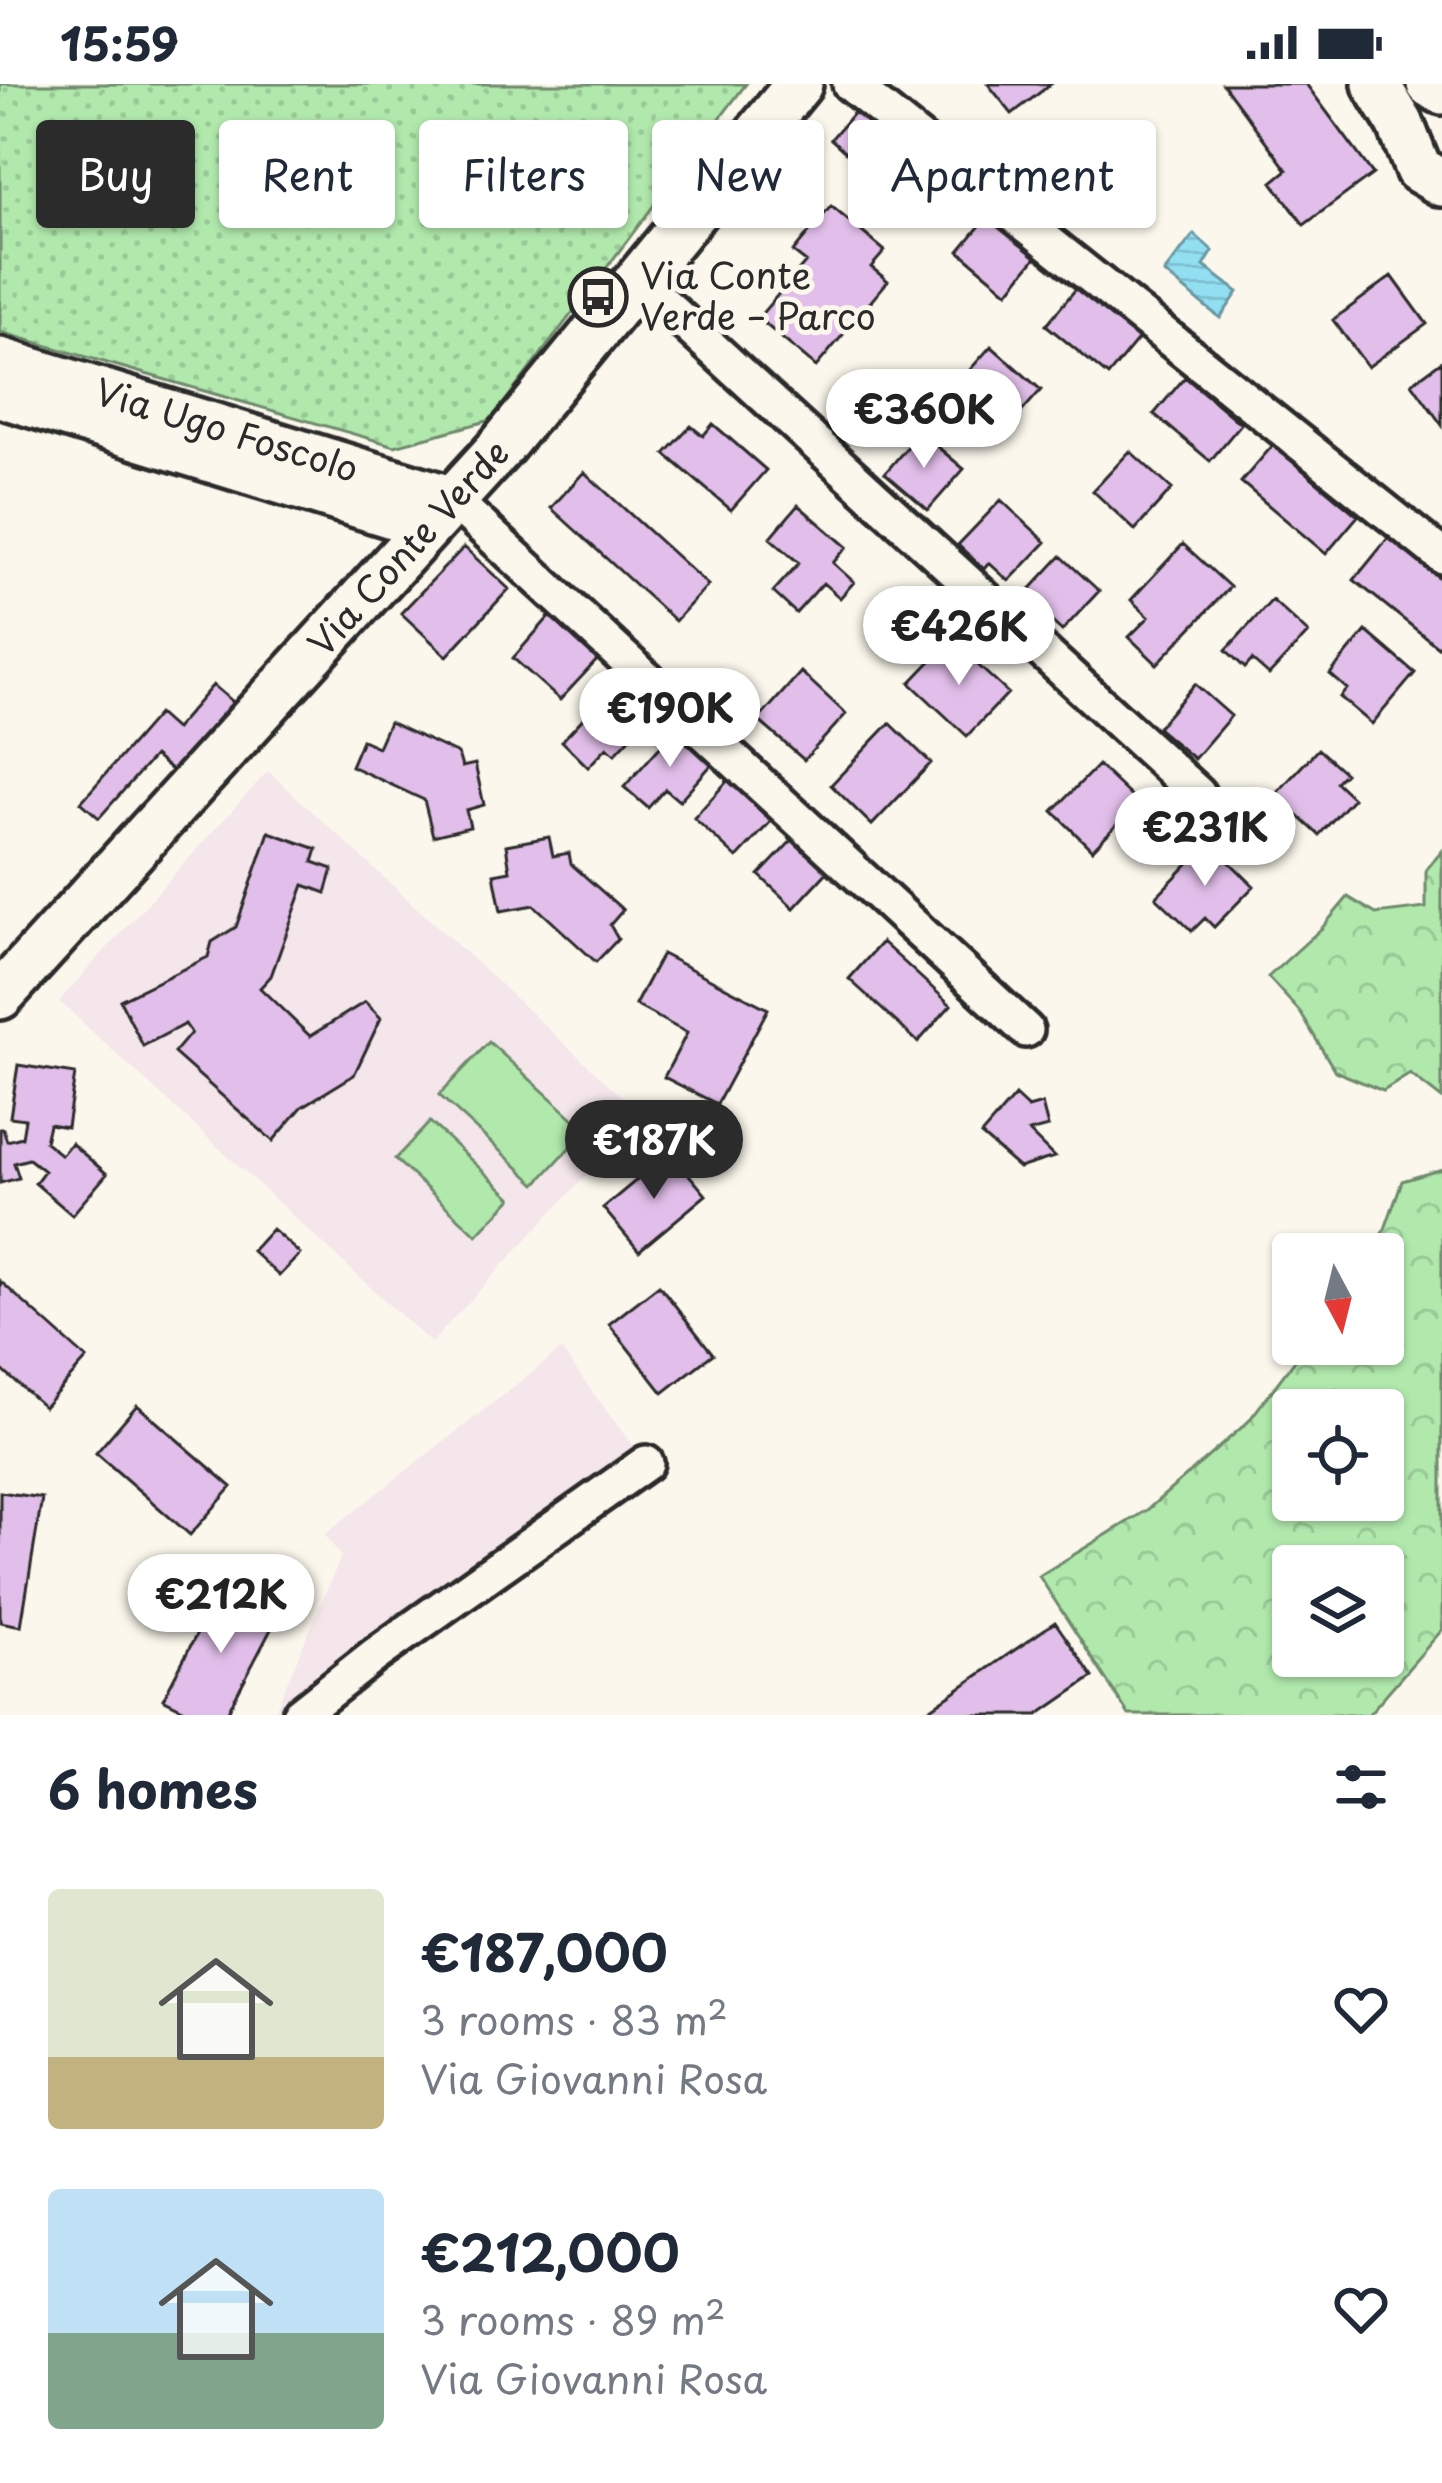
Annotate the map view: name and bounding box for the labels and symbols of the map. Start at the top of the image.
place label: Via Conte Verde – Parco [640,247,876,342]
bus stop icon: Via Conte Verde – Parco [567,266,629,328]
street label: Via Ugo Foscolo [89,363,366,494]
pin: €360K [840,369,1008,471]
street label: Via Conte Verde [294,427,520,667]
pin: €426K [875,586,1043,688]
pin: €190K [586,668,754,770]
pin: €231K [1121,787,1289,889]
pin: €187K [570,1100,738,1202]
north arrow [1272,1233,1404,1365]
pin: €212K [137,1554,305,1656]

